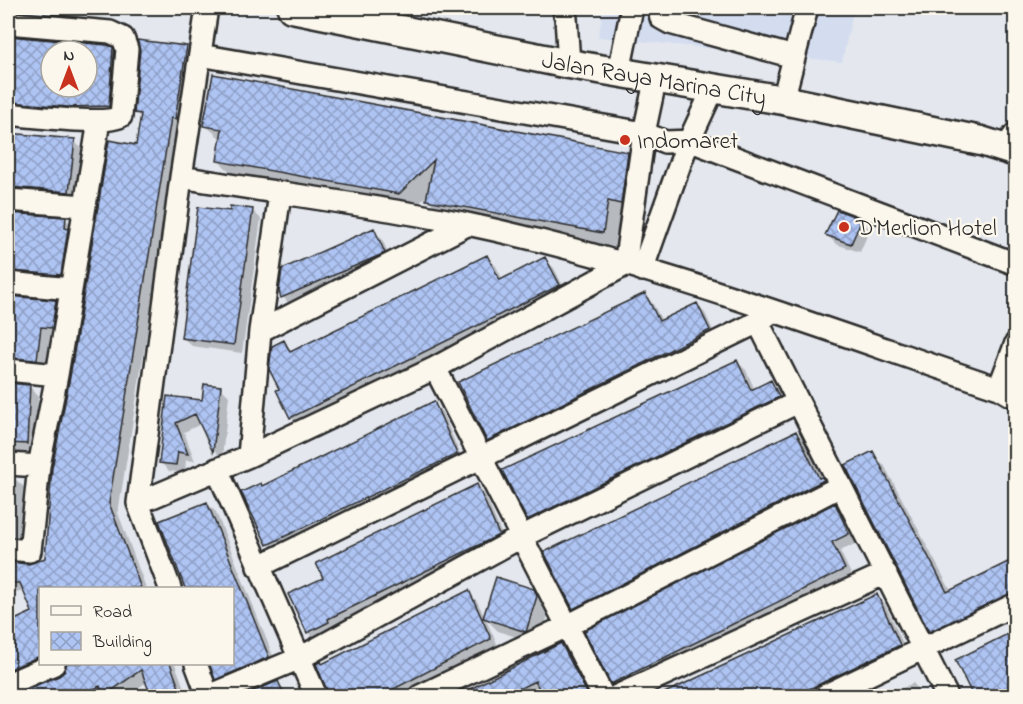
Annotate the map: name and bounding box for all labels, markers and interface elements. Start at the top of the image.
north arrow [39,39,99,99]
text: N [64,44,75,68]
street label: Jalan Raya Marina City [538,44,769,118]
place label: Indomaret [637,125,738,160]
marker: Indomaret [618,133,632,147]
place label: D'Merlion Hotel [855,212,997,247]
marker: D'Merlion Hotel [837,220,851,234]
legend [39,587,234,665]
text: Road [93,600,132,626]
text: Building [92,630,152,657]

